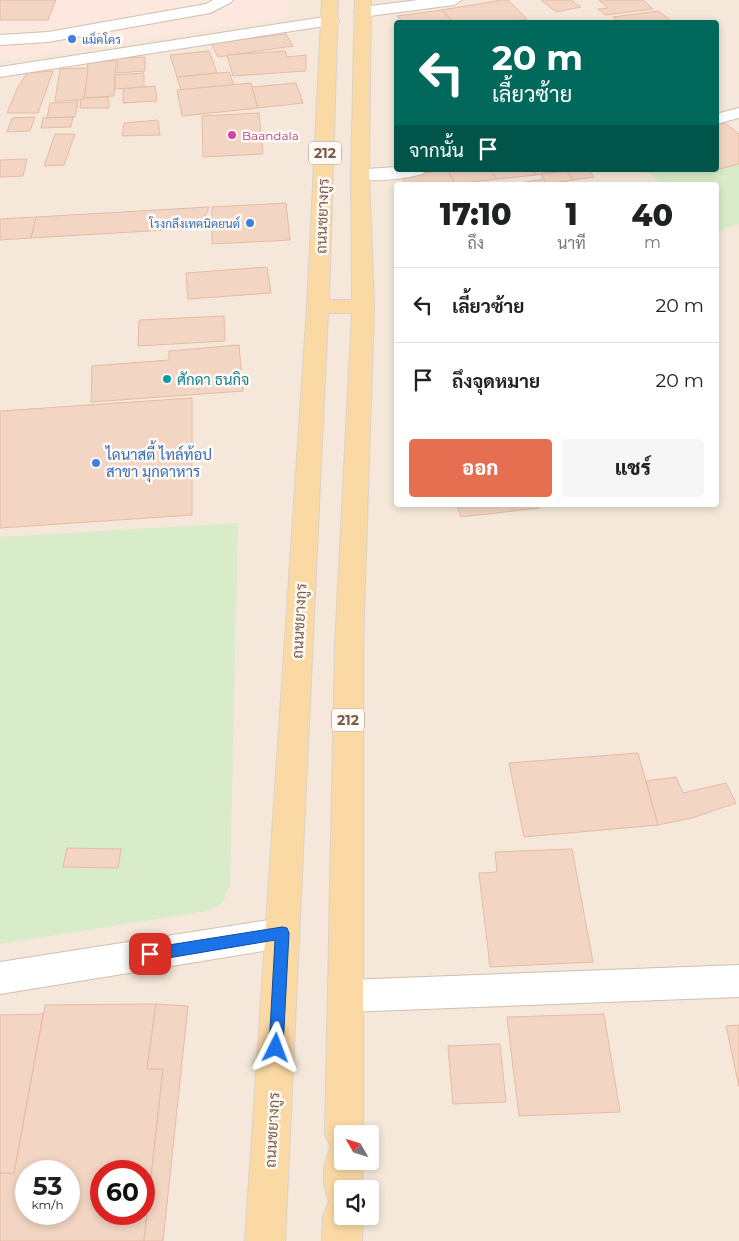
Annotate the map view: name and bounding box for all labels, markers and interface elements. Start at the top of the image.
place label: แม็คโคร [82,31,121,47]
marker: แม็คโคร [66,33,78,45]
text: 20 m [492,36,583,79]
icon: left [409,40,474,105]
text: เลี้ยวซ้าย [492,81,572,108]
place label: Baandala [242,128,299,143]
marker: Baandala [226,129,238,141]
icon: arrive [474,135,502,163]
text: จากนั้น [409,139,464,162]
road number: 212 [309,142,341,164]
street label: ถนนชยางกูร [311,178,334,254]
text: 17:10 [440,196,512,233]
text: 1 [565,196,578,233]
text: 40 [632,197,673,234]
place label: โรงกลึงเทคนิคยนต์ [148,216,240,231]
marker: โรงกลึงเทคนิคยนต์ [244,217,256,229]
text: m [644,233,661,252]
text: ถึง [467,234,484,253]
text: นาที [557,234,586,253]
icon: left [409,291,437,319]
text: 20 m [656,294,704,317]
text: เลี้ยวซ้าย [452,295,524,318]
icon: arrive [409,366,437,394]
text: 20 m [656,369,704,392]
place label: ศักดา ธนกิจ [177,370,249,389]
text: ถึงจุดหมาย [452,370,540,393]
marker: ศักดา ธนกิจ [161,373,173,385]
button: ออก [409,439,552,497]
button: แชร์ [562,439,704,497]
place label: ไดนาสตี้ ไทล์ท้อป สาขา มุกดาหาร [105,440,212,483]
marker: ไดนาสตี้ ไทล์ท้อป สาขา มุกดาหาร [90,457,102,469]
street label: ถนนชยางกูร [288,583,311,659]
road number: 212 [332,708,364,732]
pin [129,933,171,975]
icon: arrive [136,940,164,968]
position arrow [249,1021,301,1073]
street label: ถนนชยางกูร [261,1092,284,1168]
north arrow [334,1125,379,1170]
map controls [334,1125,379,1225]
speed limit sign: 60 [90,1160,155,1225]
text: 53 [33,1171,62,1201]
button: sound [334,1180,379,1225]
text: km/h [31,1197,64,1212]

